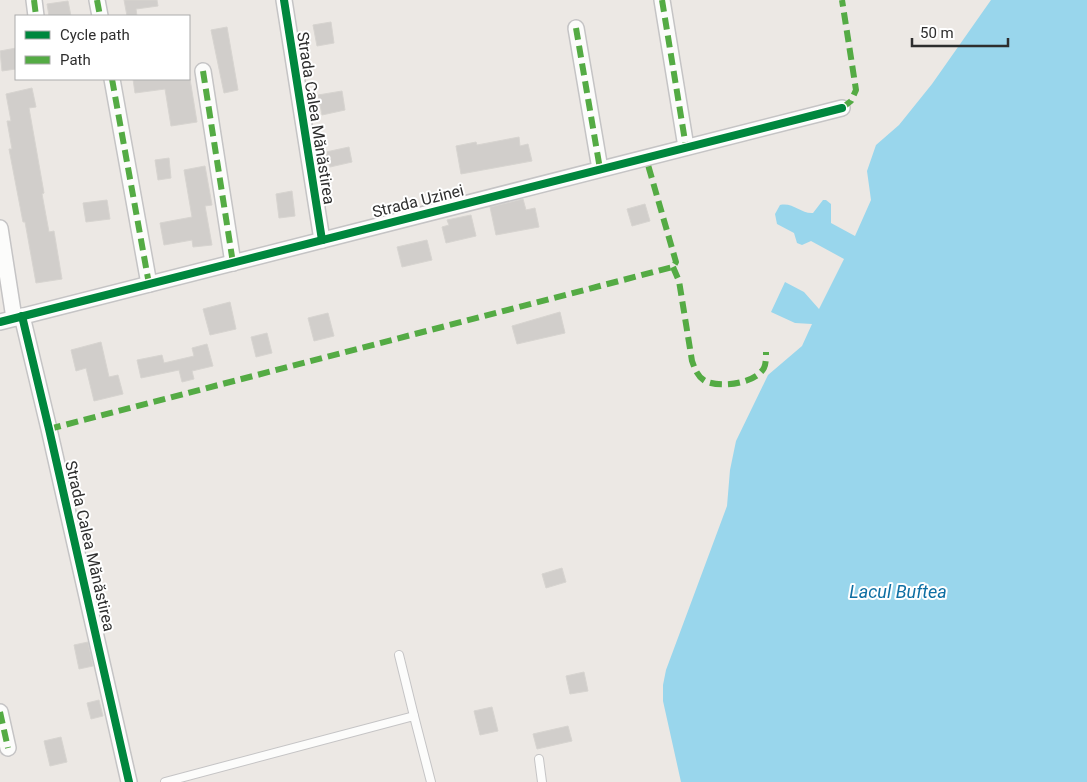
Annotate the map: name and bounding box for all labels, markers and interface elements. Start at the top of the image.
legend [15,15,190,80]
scale bar [912,15,1008,47]
text: 50 m [920,24,954,42]
text: Cycle path [60,26,130,44]
street label: Strada Calea Mănăstirea [293,30,339,206]
text: Path [60,51,91,69]
street label: Strada Uzinei [370,180,466,222]
street label: Strada Calea Mănăstirea [61,459,119,633]
water label: Lacul Buftea [849,581,947,602]

